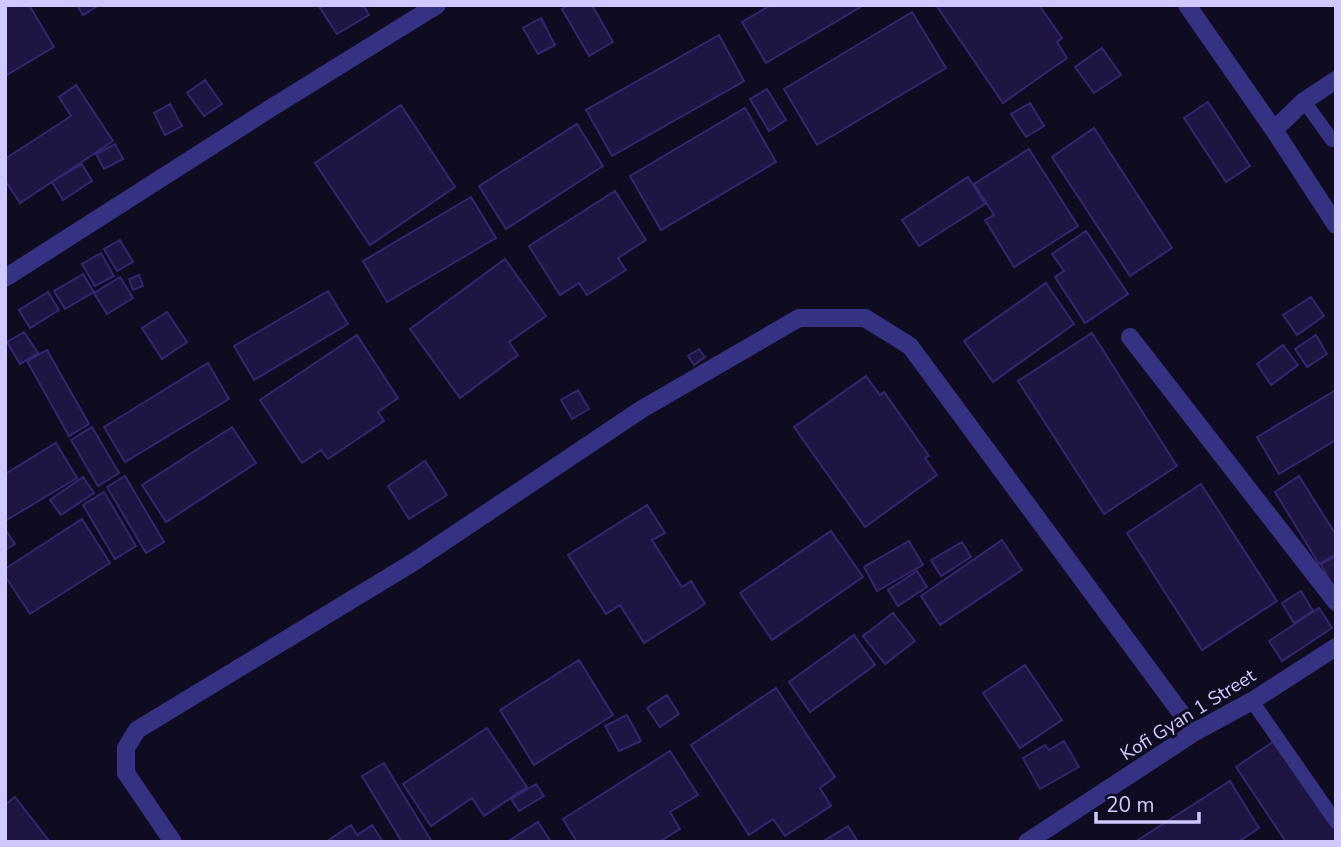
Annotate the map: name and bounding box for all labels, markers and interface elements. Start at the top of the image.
street label: Kofi Gyan 1 Street [1115,663,1261,767]
scale bar [1096,780,1199,824]
text: 20 m [1106,791,1155,819]

